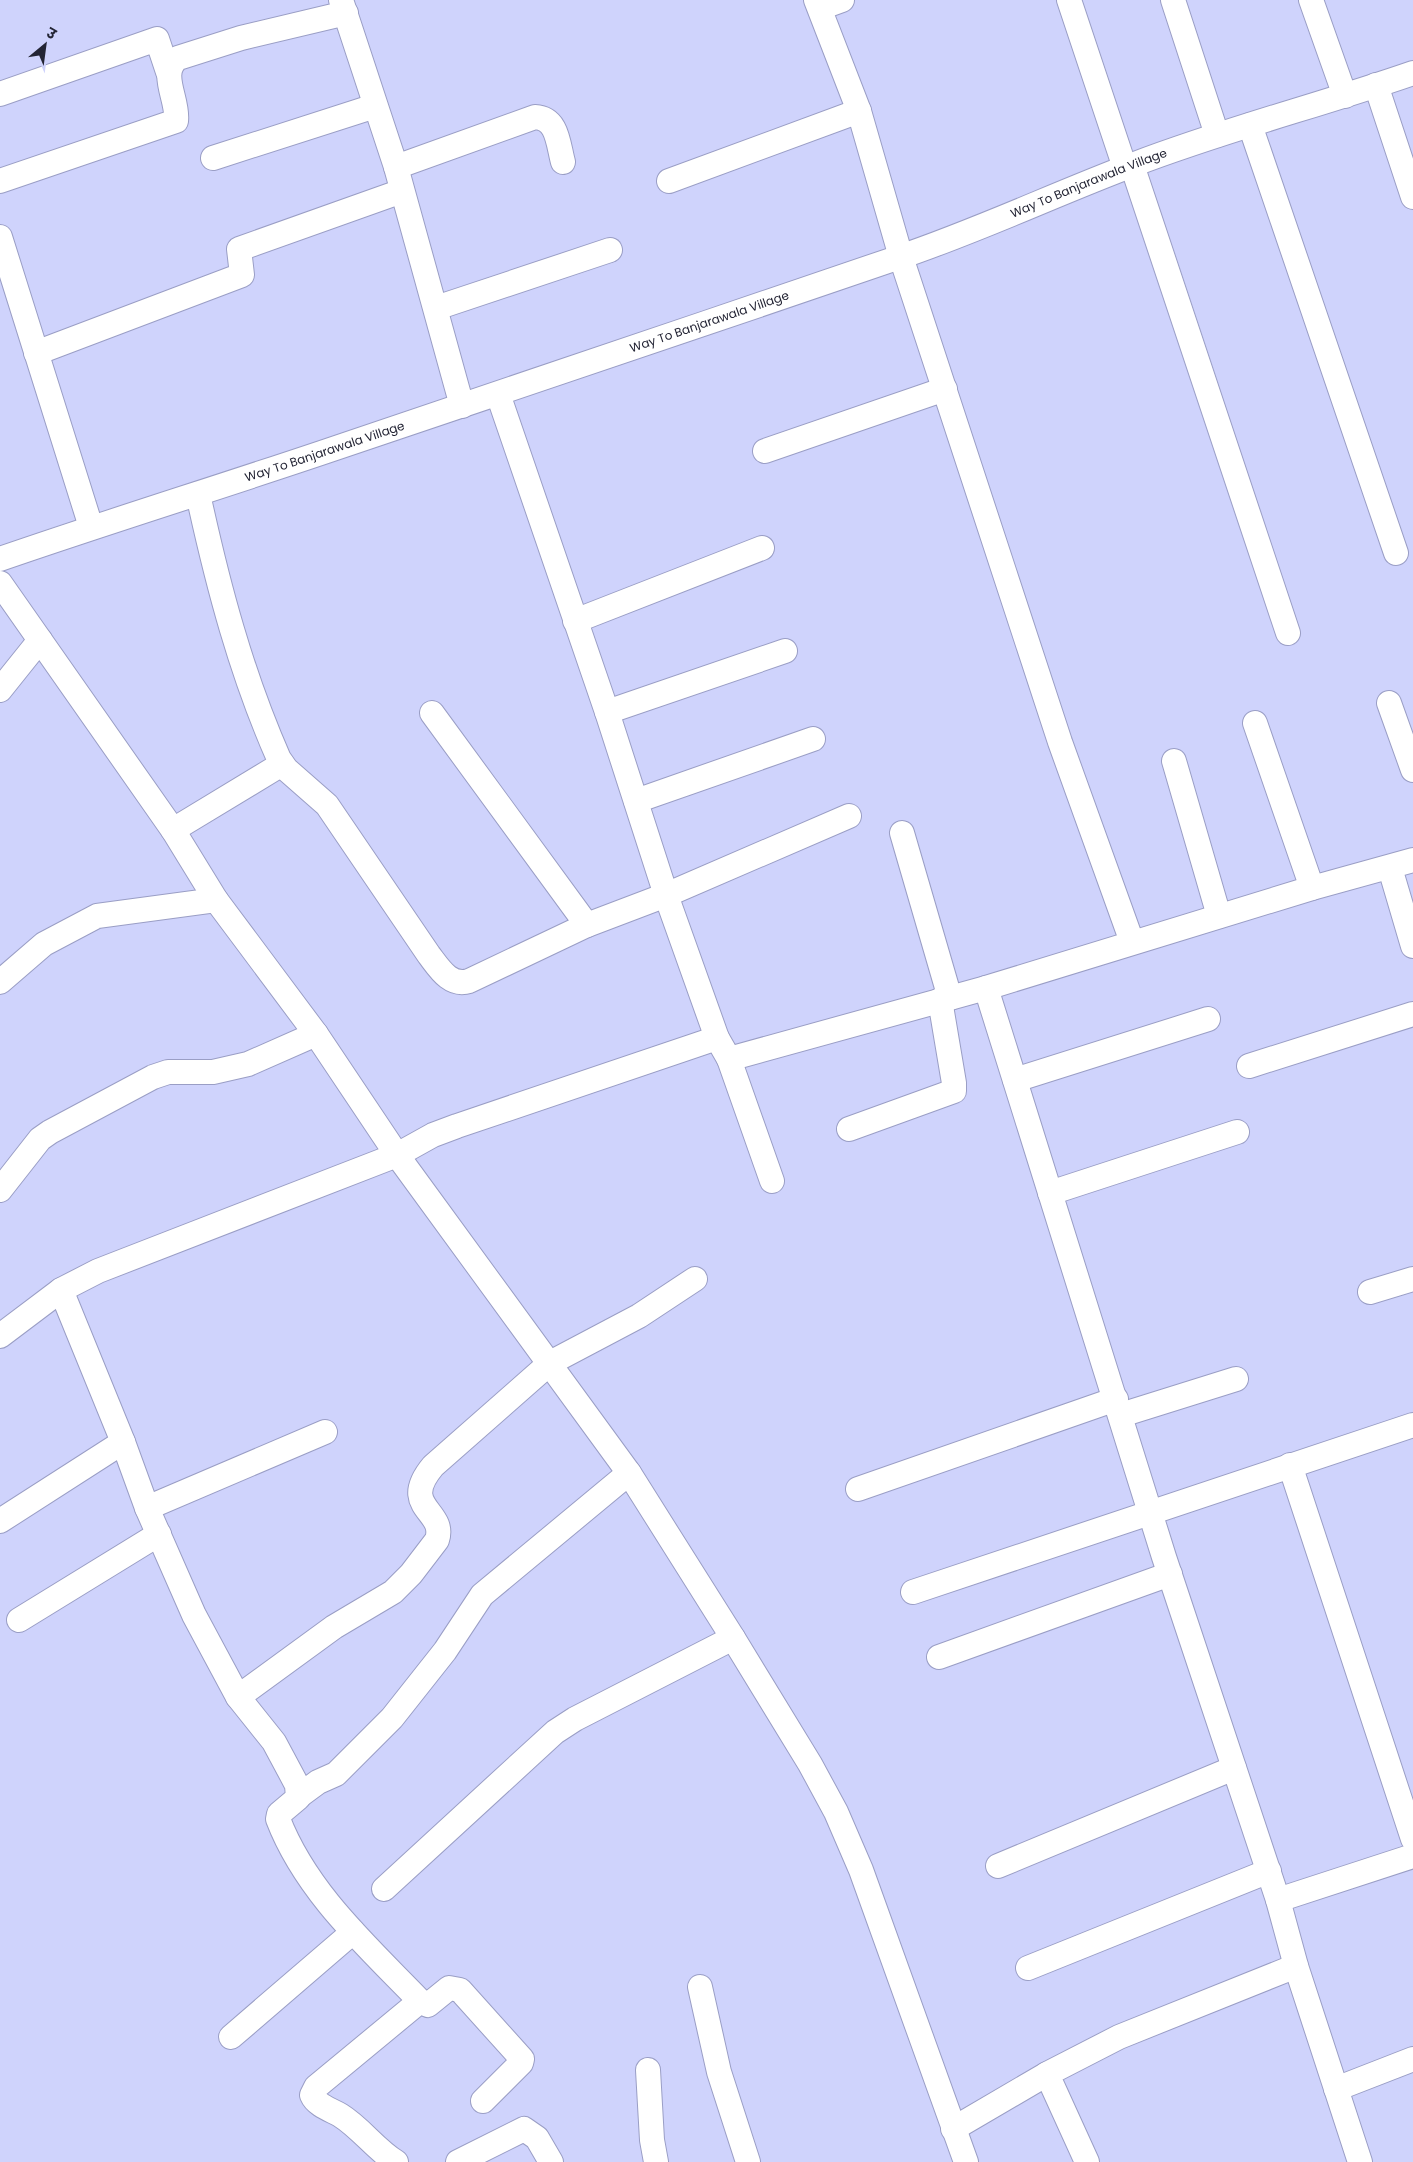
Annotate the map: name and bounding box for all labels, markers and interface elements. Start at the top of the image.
north arrow [20,20,70,70]
text: उ [42,22,61,45]
street label: Way To Banjarawala Village [1008,144,1169,222]
street label: Way To Banjarawala Village [627,286,791,356]
street label: Way To Banjarawala Village [243,417,407,486]

